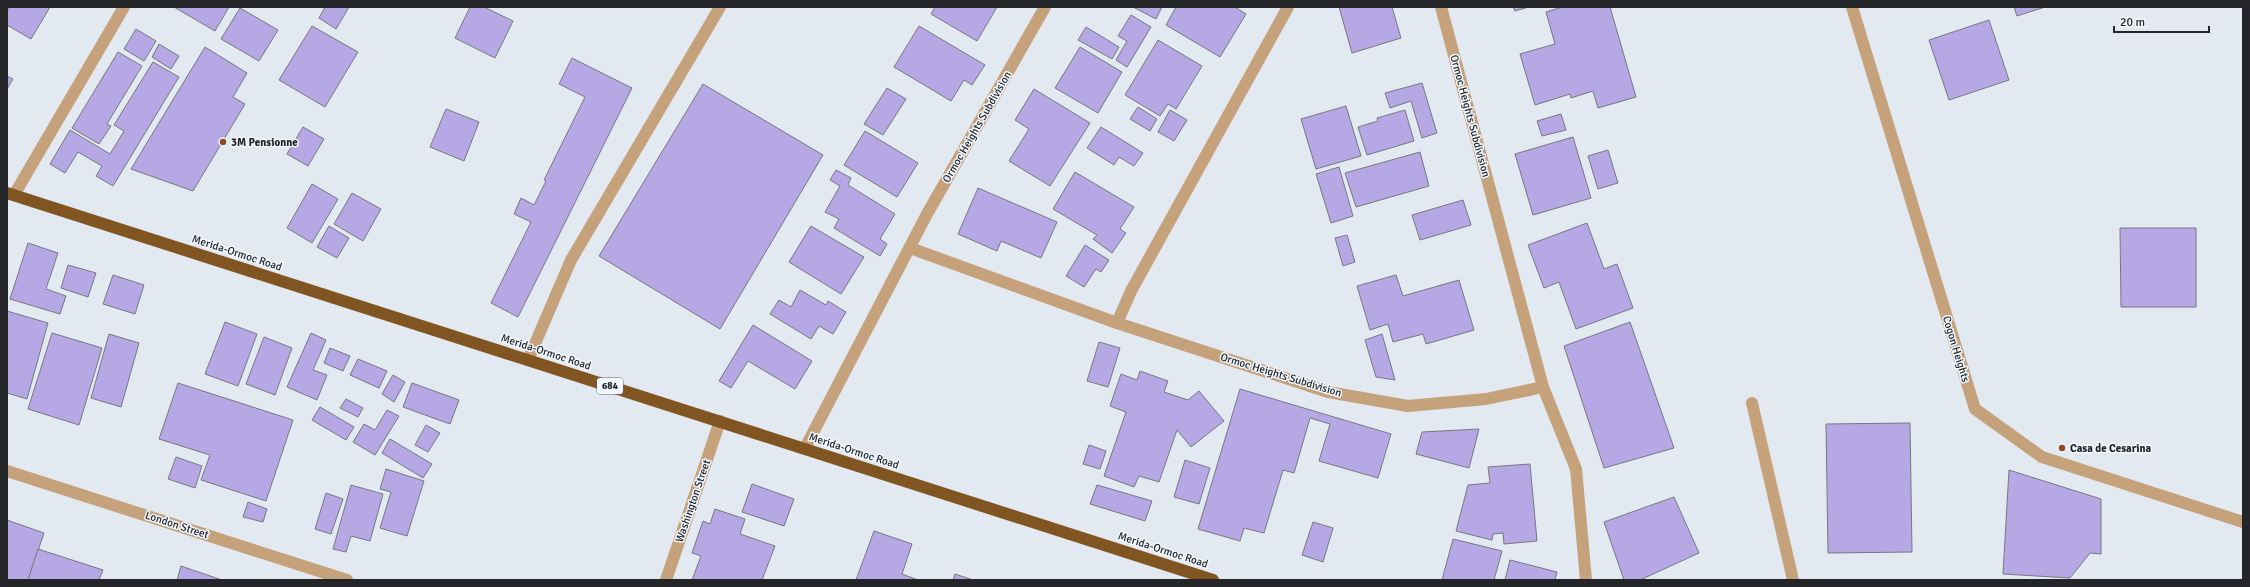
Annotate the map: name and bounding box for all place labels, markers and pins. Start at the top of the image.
place label: 3M Pensionne [231,136,298,149]
marker: 3M Pensionne [218,137,228,147]
place label: Casa de Cesarina [2070,442,2152,455]
marker: Casa de Cesarina [2057,443,2067,453]

